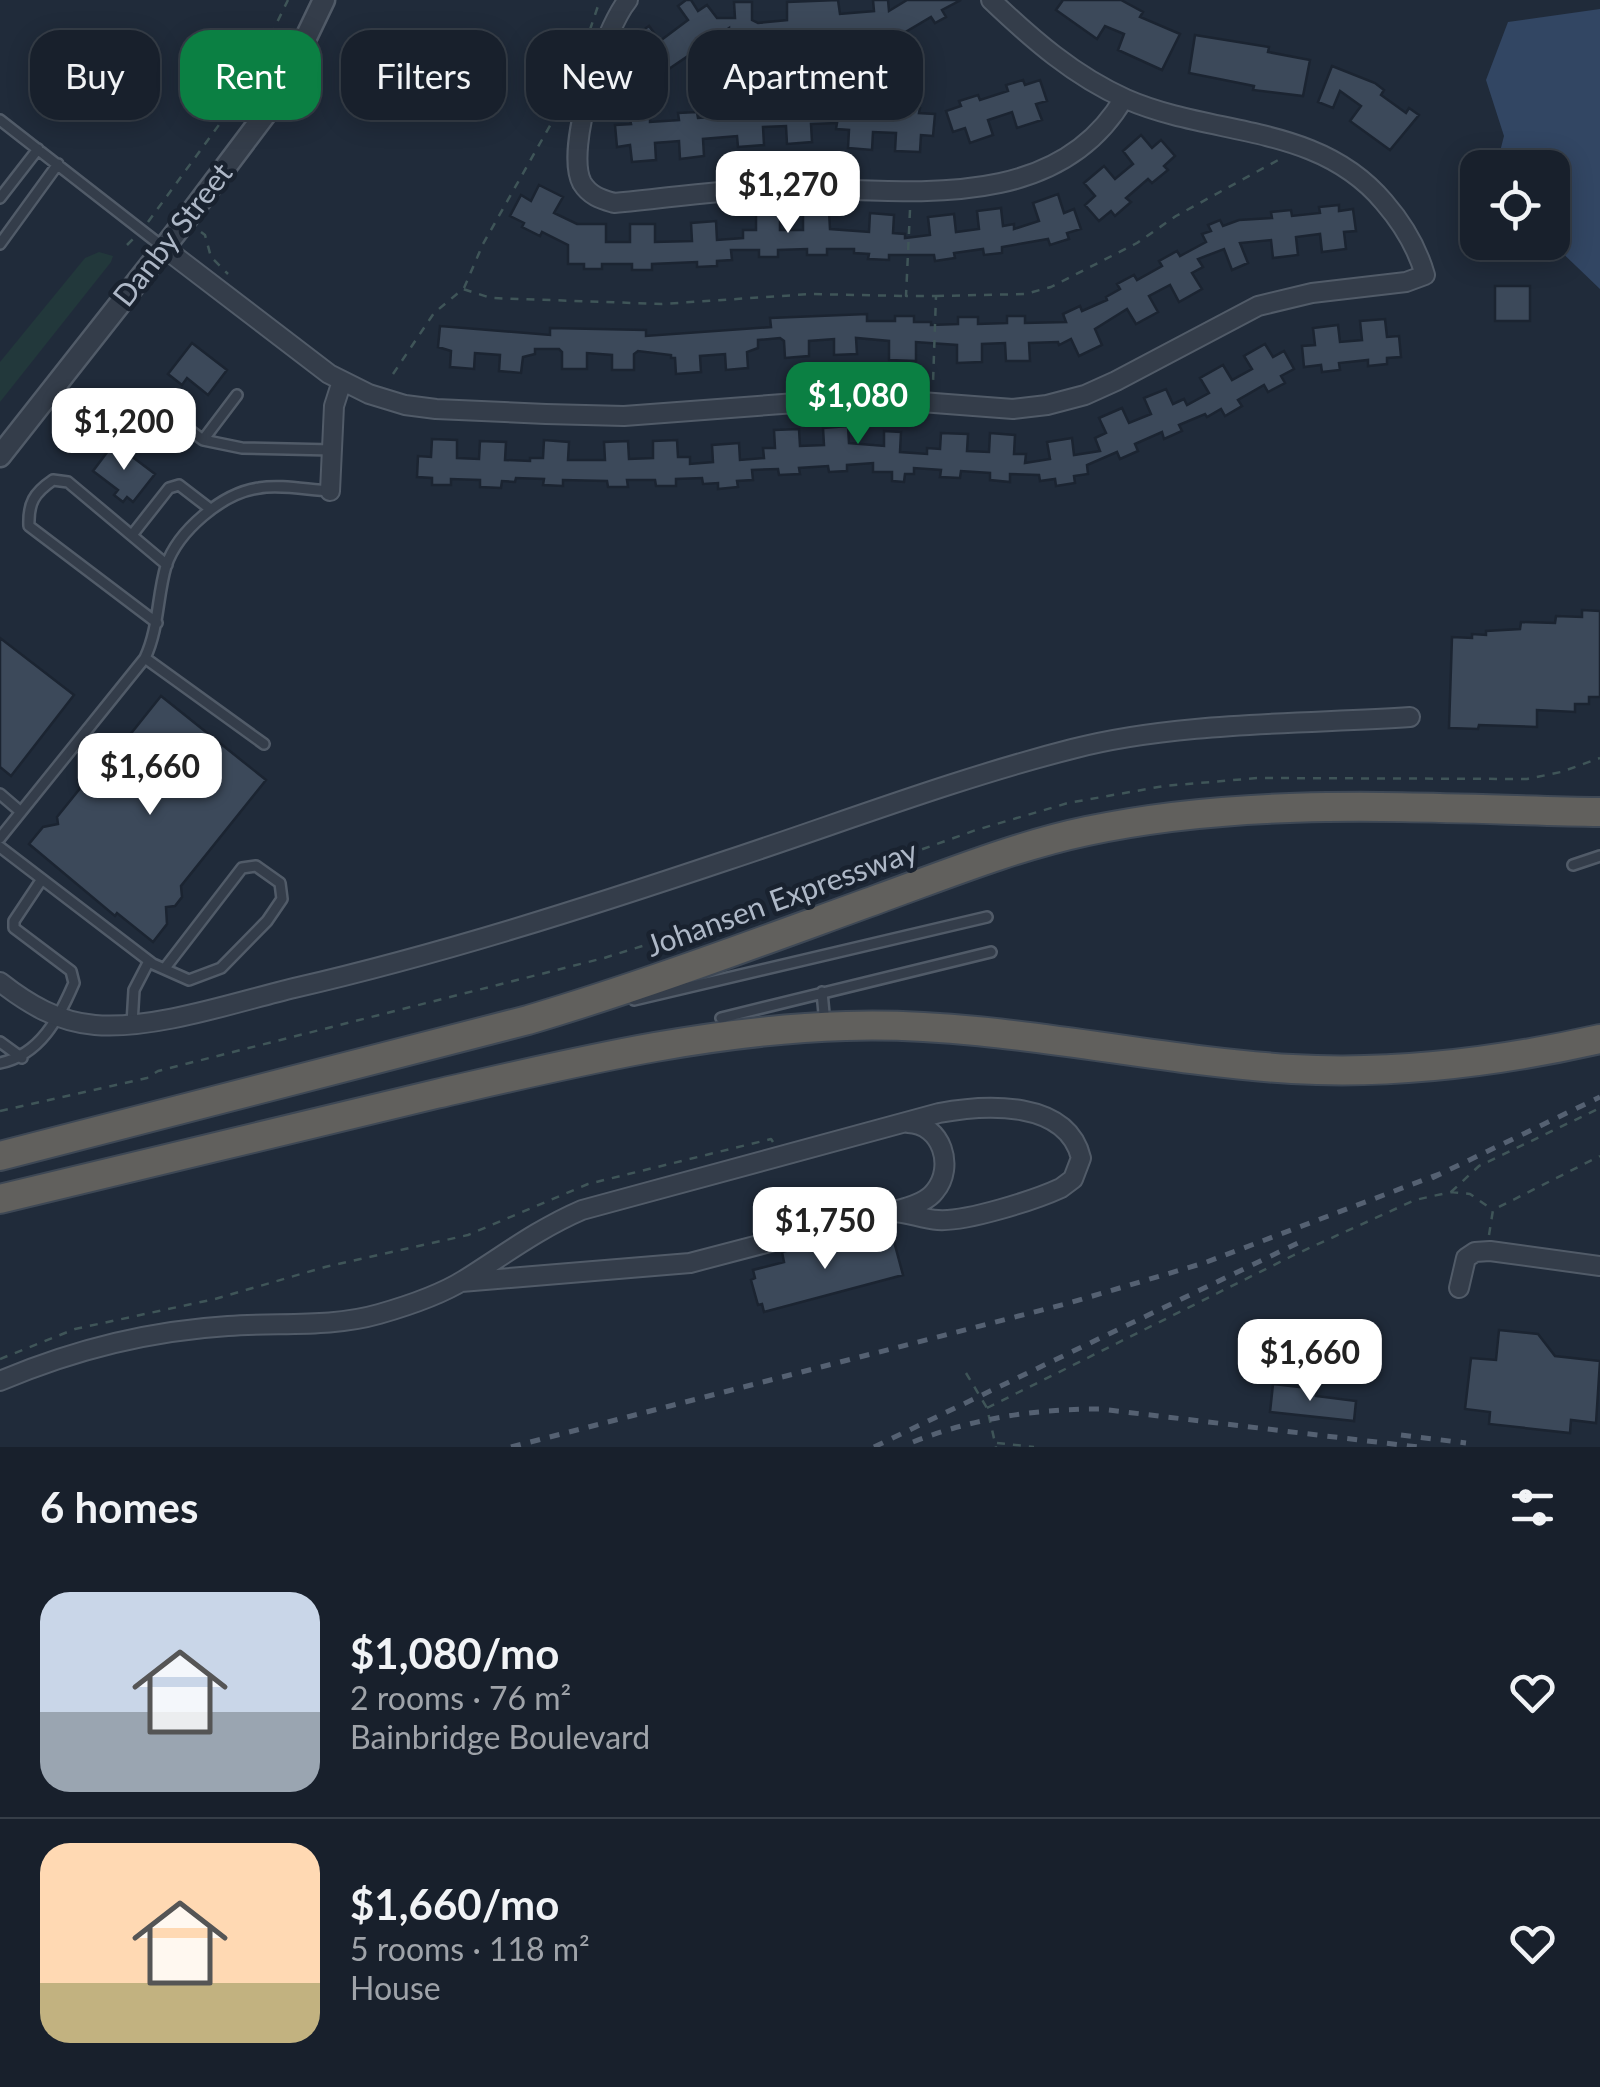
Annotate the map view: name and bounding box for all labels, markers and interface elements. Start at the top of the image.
chip: Buy [30,30,160,120]
chip: Rent [180,30,321,120]
chip: Filters [341,30,506,120]
chip: New [526,30,668,120]
chip: Apartment [688,30,923,120]
map controls [1460,150,1570,260]
button: locate [1460,150,1570,260]
pin: $1,270 [707,151,869,236]
street label: Danby Street [104,155,239,313]
text: $1,270 [738,164,838,203]
pin: $1,080 [777,362,939,447]
text: $1,080 [808,375,908,414]
pin: $1,200 [43,388,205,473]
text: $1,200 [74,401,174,440]
pin: $1,660 [69,733,231,818]
text: $1,660 [100,746,200,785]
street label: Johansen Expressway [641,831,922,963]
pin: $1,750 [744,1187,906,1272]
text: $1,750 [775,1200,875,1239]
pin: $1,660 [1229,1319,1391,1404]
text: $1,660 [1260,1332,1360,1371]
icon: filters [1505,1480,1560,1535]
text: 6 homes [40,1482,198,1532]
text: $1,080/mo [350,1628,559,1678]
icon: home [120,1632,240,1752]
icon: heart [1505,1665,1560,1720]
text: 2 rooms · 76 m² [350,1678,571,1717]
text: Bainbridge Boulevard [350,1717,650,1756]
text: $1,660/mo [350,1879,559,1929]
icon: home [120,1883,240,2003]
icon: heart [1505,1916,1560,1971]
text: 5 rooms · 118 m² [350,1929,590,1968]
text: House [350,1968,441,2007]

